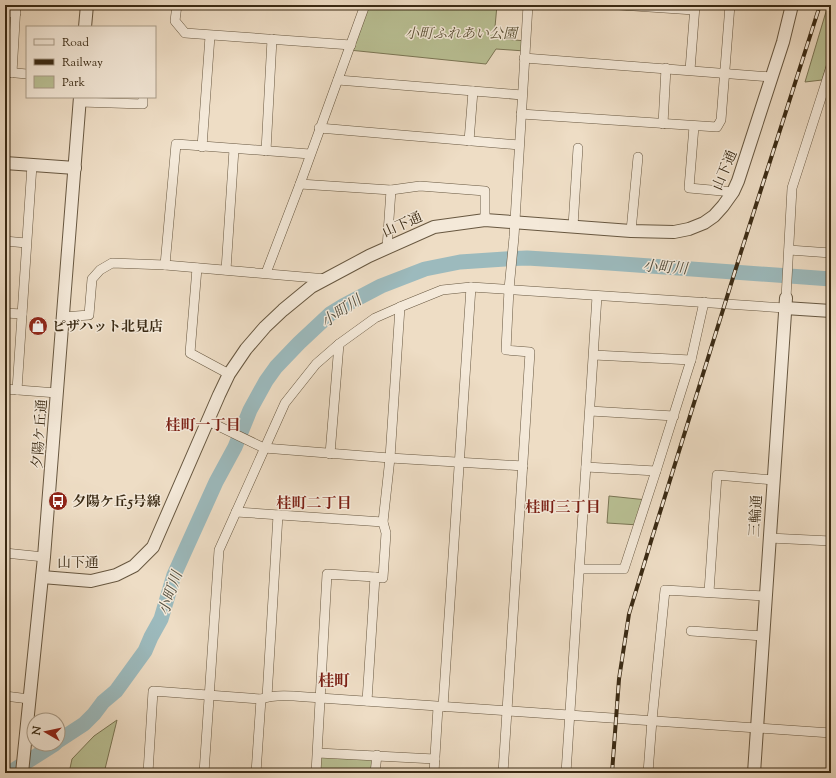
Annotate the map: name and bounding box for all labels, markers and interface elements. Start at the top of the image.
park label: 小町ふれあい公園 [405,25,519,45]
legend [26,26,156,98]
text: Road [62,34,89,52]
text: Railway [62,54,103,72]
text: Park [62,74,85,92]
street label: 山下通 [708,148,743,194]
street label: 山下通 [380,208,426,244]
water label: 小町川 [642,256,690,281]
water label: 小町川 [317,290,368,334]
shop icon: ピザハット北見店 [27,315,49,337]
place label: ピザハット北見店 [52,318,163,338]
street label: 夕陽ケ丘通 [29,399,53,470]
district label: 桂町一丁目 [165,416,241,437]
bus stop icon: 夕陽ケ丘5号線 [47,490,69,512]
place label: 夕陽ケ丘5号線 [72,493,161,513]
district label: 桂町二丁目 [276,494,352,515]
street label: 三輪通 [746,494,768,538]
district label: 桂町三丁目 [525,498,601,519]
street label: 山下通 [57,554,99,574]
water label: 小町川 [154,567,189,618]
district label: 桂町 [318,671,350,694]
north arrow [26,712,66,752]
text: N [28,725,46,737]

